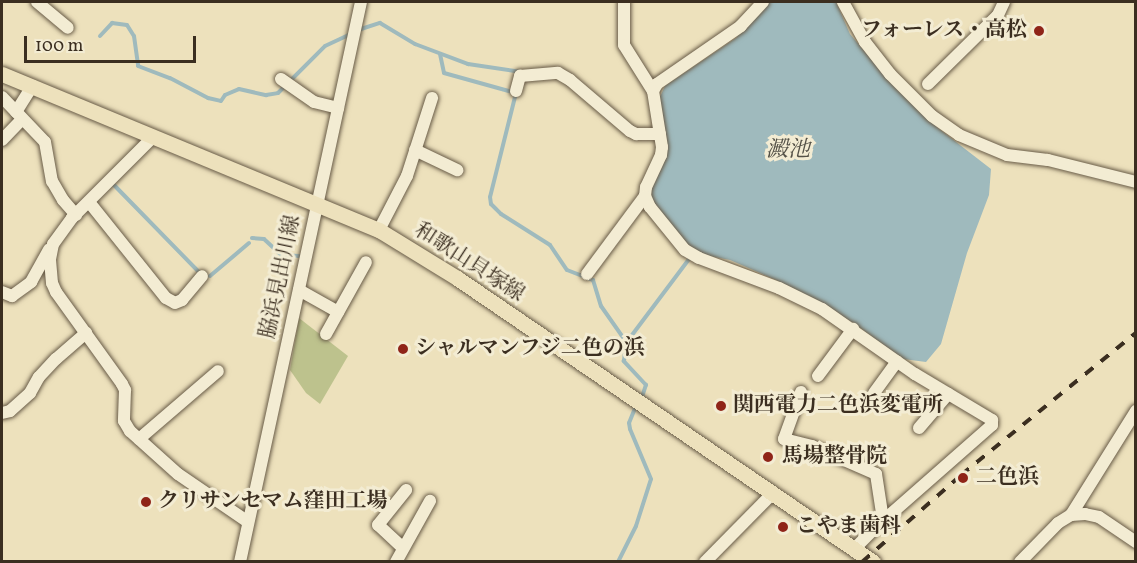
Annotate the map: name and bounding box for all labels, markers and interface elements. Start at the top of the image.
place label: フォーレス・高松 [859,18,1027,44]
scale bar [27,24,200,62]
marker: フォーレス・高松 [1032,24,1046,38]
text: 100 m [35,34,84,59]
water label: 澱池 [766,138,810,164]
street label: 脇浜見出川線 [256,213,306,341]
street label: 和歌山貝塚線 [409,218,529,308]
place label: シャルマンフジ二色の浜 [415,336,646,362]
marker: シャルマンフジ二色の浜 [396,342,410,356]
place label: 関西電力二色浜変電所 [733,393,943,419]
marker: 関西電力二色浜変電所 [714,399,728,413]
place label: 馬場整骨院 [782,444,887,470]
marker: 馬場整骨院 [759,448,777,466]
place label: 二色浜 [976,465,1039,491]
marker: 二色浜 [954,469,972,487]
place label: クリサンセマム窪田工場 [158,489,389,515]
marker: クリサンセマム窪田工場 [139,495,153,509]
place label: こやま歯科 [796,514,901,540]
marker: こやま歯科 [774,518,792,536]

